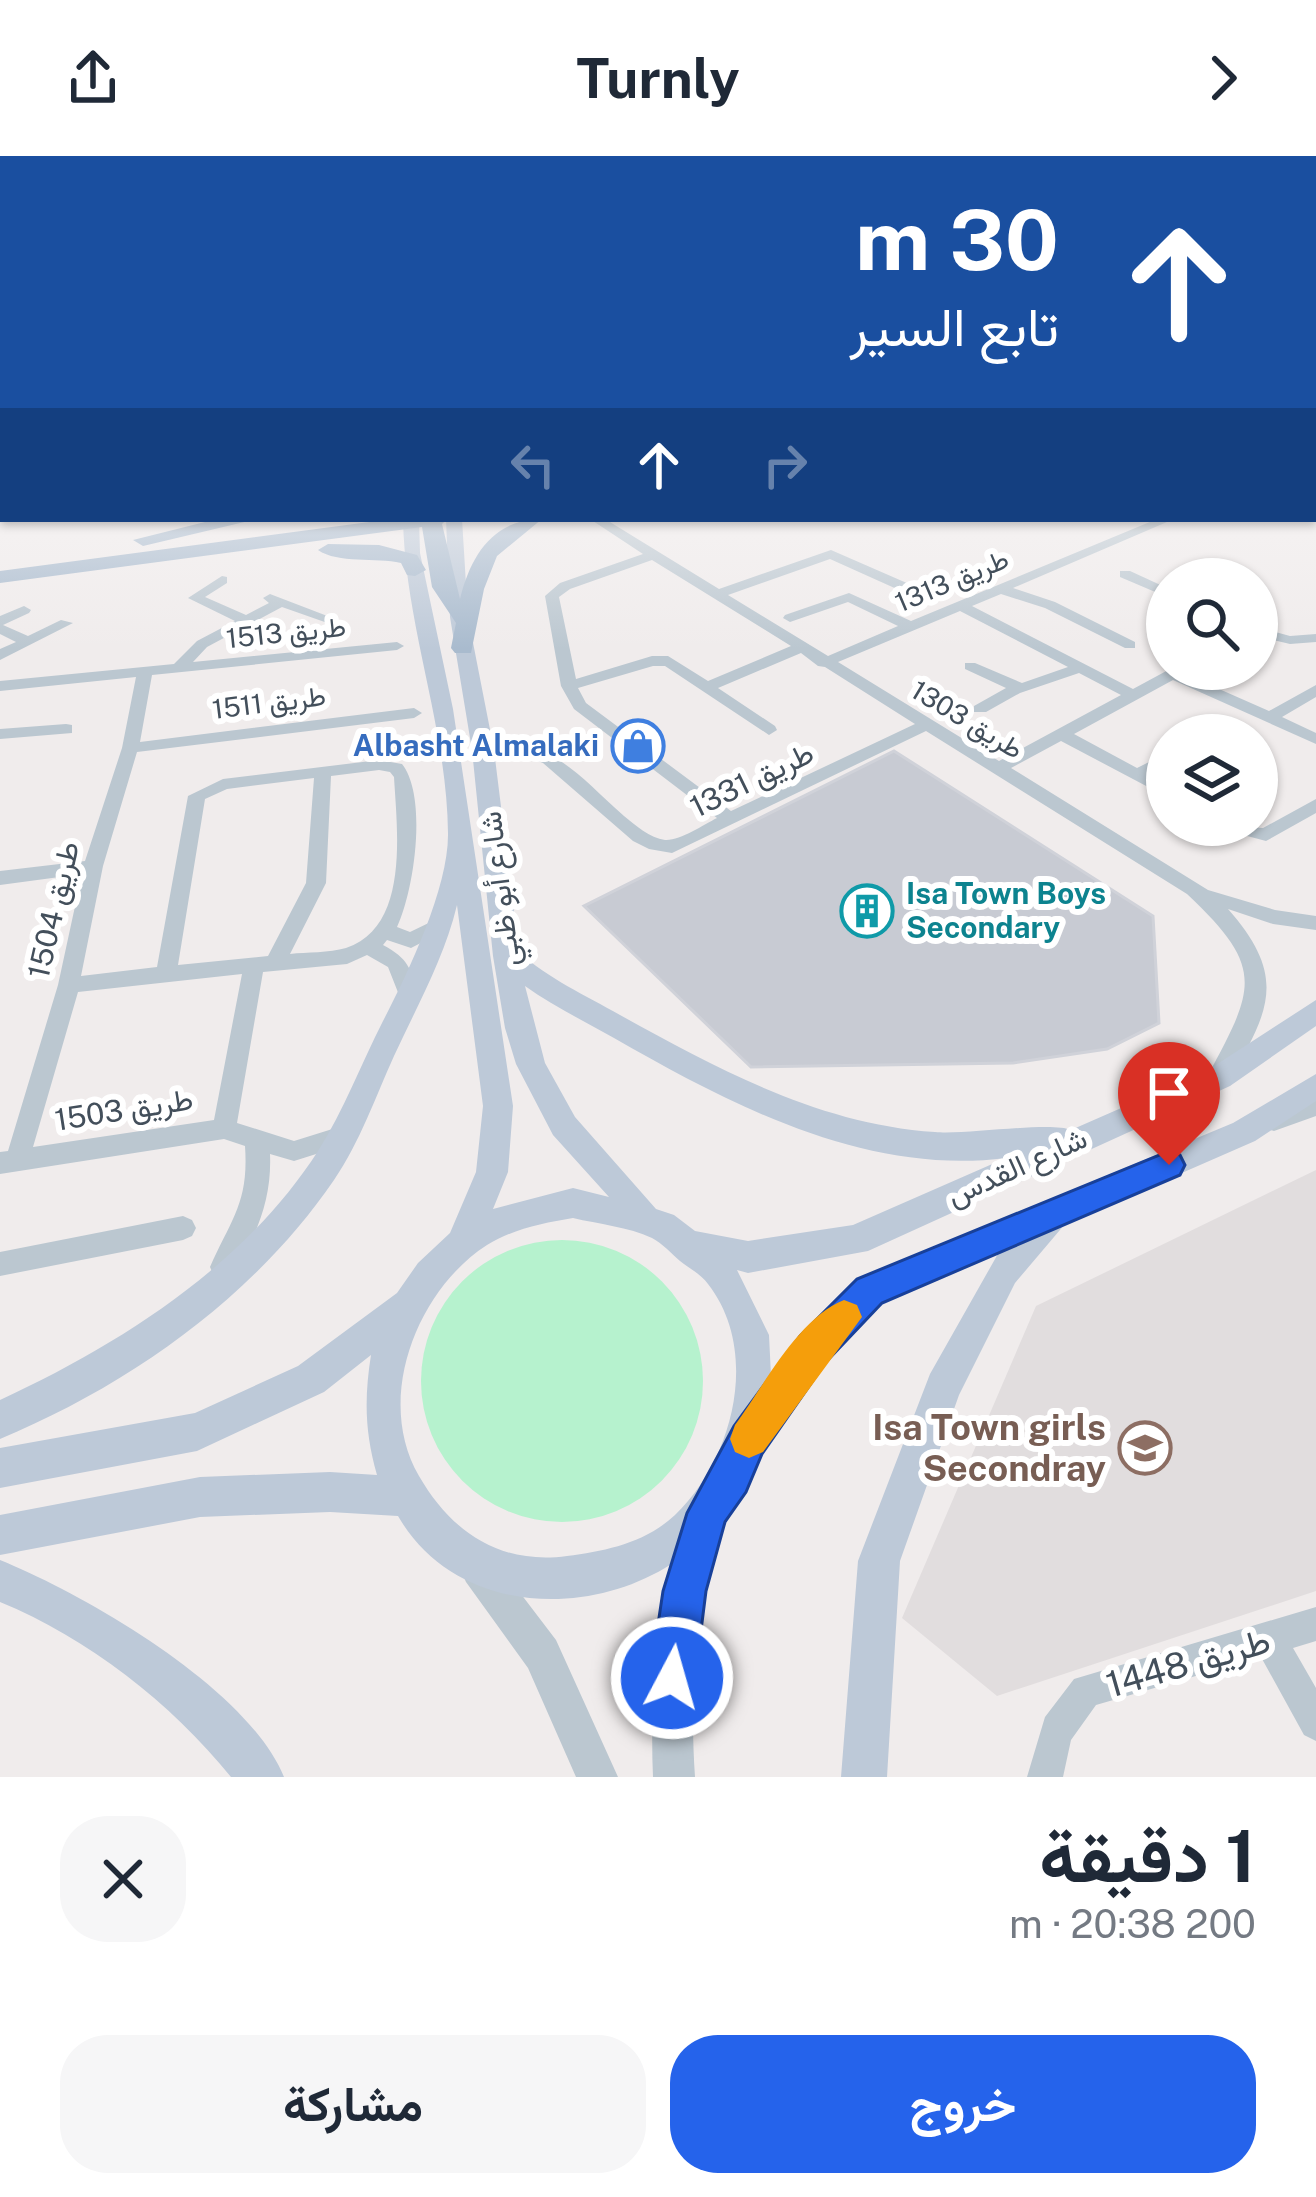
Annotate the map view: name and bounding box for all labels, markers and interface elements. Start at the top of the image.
icon: share [60,45,126,111]
icon: forward [1190,45,1256,111]
text: Turnly [576,47,740,110]
text: 30 m [855,190,1059,289]
icon: ahead [1101,204,1257,360]
text: تابع السير [850,295,1059,358]
icon: left [500,432,566,498]
icon: ahead [626,432,692,498]
icon: right [752,432,818,498]
street label: طريق 1313 [890,542,1014,620]
map controls [1146,558,1278,846]
button: search [1146,558,1278,690]
street label: طريق 1513 [224,610,348,656]
street label: طريق 1303 [905,673,1029,767]
street label: طريق 1511 [210,679,328,727]
button: layers [1146,714,1278,846]
shop icon: Albasht Almalaki [610,718,666,774]
place label: Albasht Almalaki [353,727,599,763]
street label: طريق 1331 [684,734,820,825]
street label: شارع أبو ظبي [472,809,533,969]
street label: طريق 1504 [20,838,87,982]
place label: Isa Town Boys Secondary [906,875,1106,945]
building icon: Isa Town Boys Secondary [839,883,895,939]
pin [1118,1042,1220,1165]
icon: arrive [1136,1060,1202,1126]
street label: طريق 1503 [52,1080,196,1139]
street label: شارع القدس [941,1119,1093,1216]
place label: Isa Town girls Secondray [872,1406,1106,1489]
school or university icon: Isa Town girls Secondray [1117,1420,1173,1476]
position arrow [609,1615,735,1741]
street label: طريق 1448 [1101,1619,1275,1707]
text: 1 دقيقة [1039,1814,1256,1898]
button: close [60,1816,186,1942]
text: 200 m · 20:38 [1009,1901,1256,1947]
button: مشاركة [60,2035,646,2173]
button: خروج [670,2035,1256,2173]

